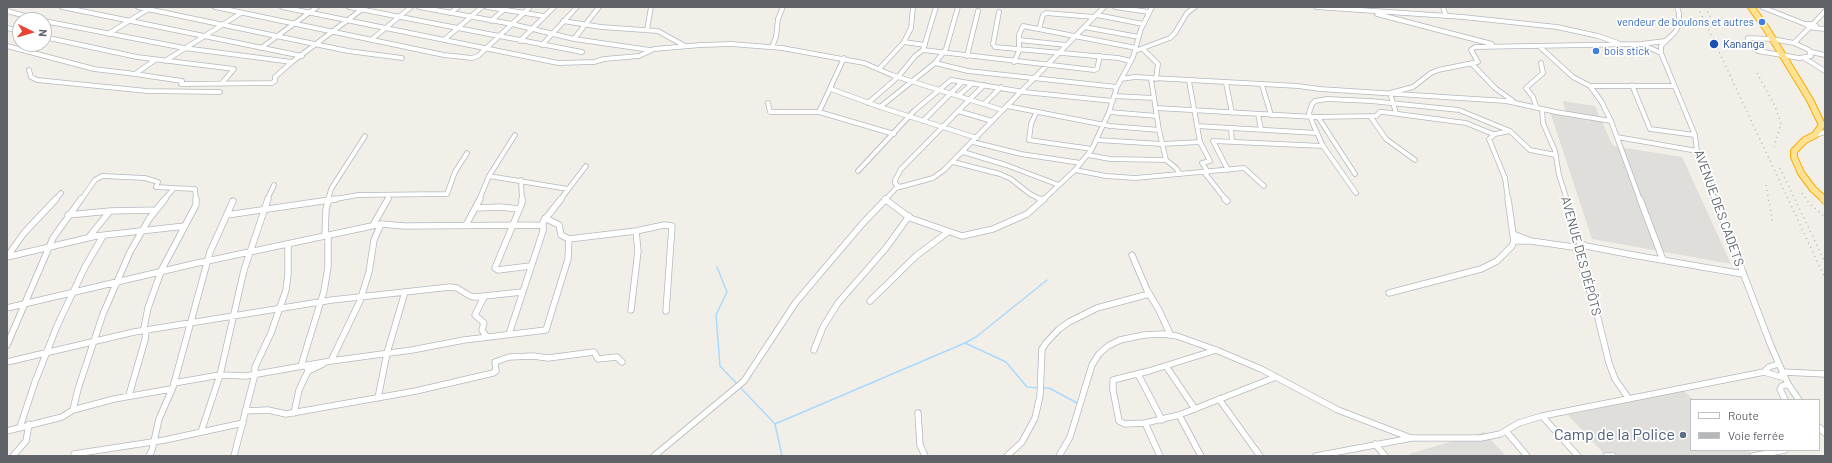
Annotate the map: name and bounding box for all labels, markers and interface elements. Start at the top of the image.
north arrow [12,12,52,52]
place label: vendeur de boulons et autres [1617,15,1754,29]
marker: vendeur de boulons et autres [1757,17,1767,27]
text: N [37,29,50,37]
place label: Kananga [1723,37,1764,51]
marker: Kananga [1708,38,1720,50]
place label: bois stick [1604,44,1650,58]
marker: bois stick [1591,46,1601,56]
street label: AVENUE DES CADETS [1691,148,1747,268]
street label: AVENUE DES DÉPÔTS [1558,195,1604,317]
legend [1690,399,1820,451]
text: Route [1728,408,1759,422]
place label: Camp de la Police [1554,425,1675,445]
text: Voie ferrée [1728,428,1784,442]
marker: Camp de la Police [1678,430,1688,440]

